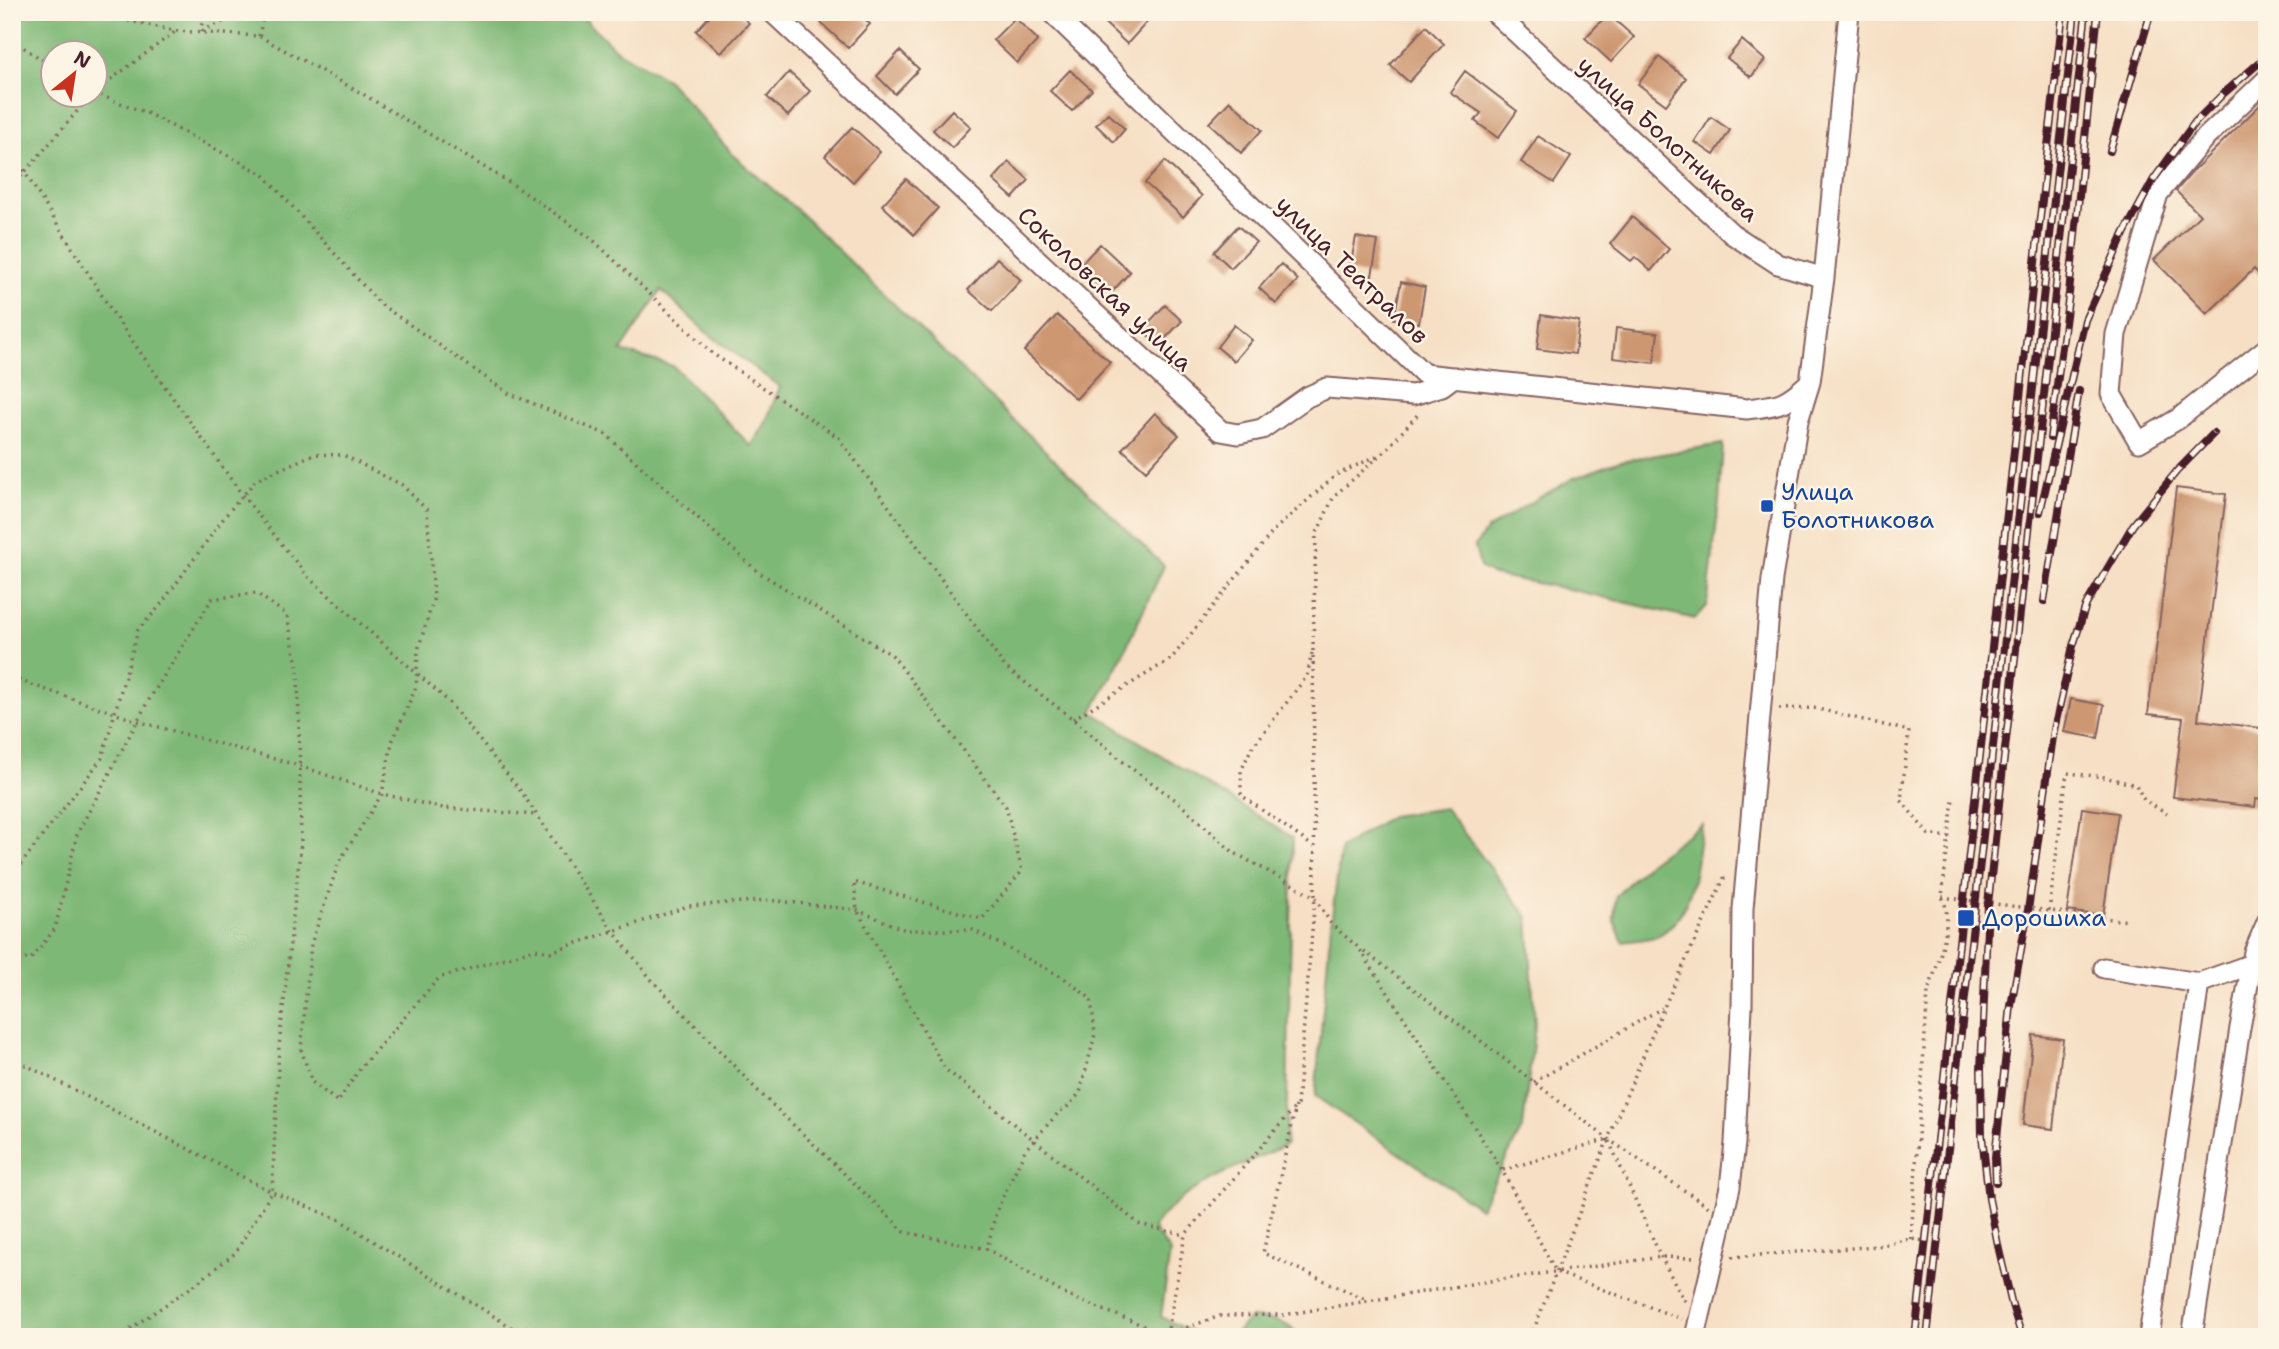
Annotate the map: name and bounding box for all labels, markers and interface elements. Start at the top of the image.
north arrow [38,38,108,108]
text: N [69,45,95,74]
street label: улица Болотникова [1570,49,1766,229]
street label: улица Театралов [1269,189,1435,351]
street label: Соколовская улица [1011,199,1199,379]
place label: Улица Болотникова [1781,476,1934,536]
marker: Улица Болотникова [1759,498,1775,514]
place label: Дорошиха [1982,902,2106,934]
marker: Дорошиха [1956,908,1976,928]

